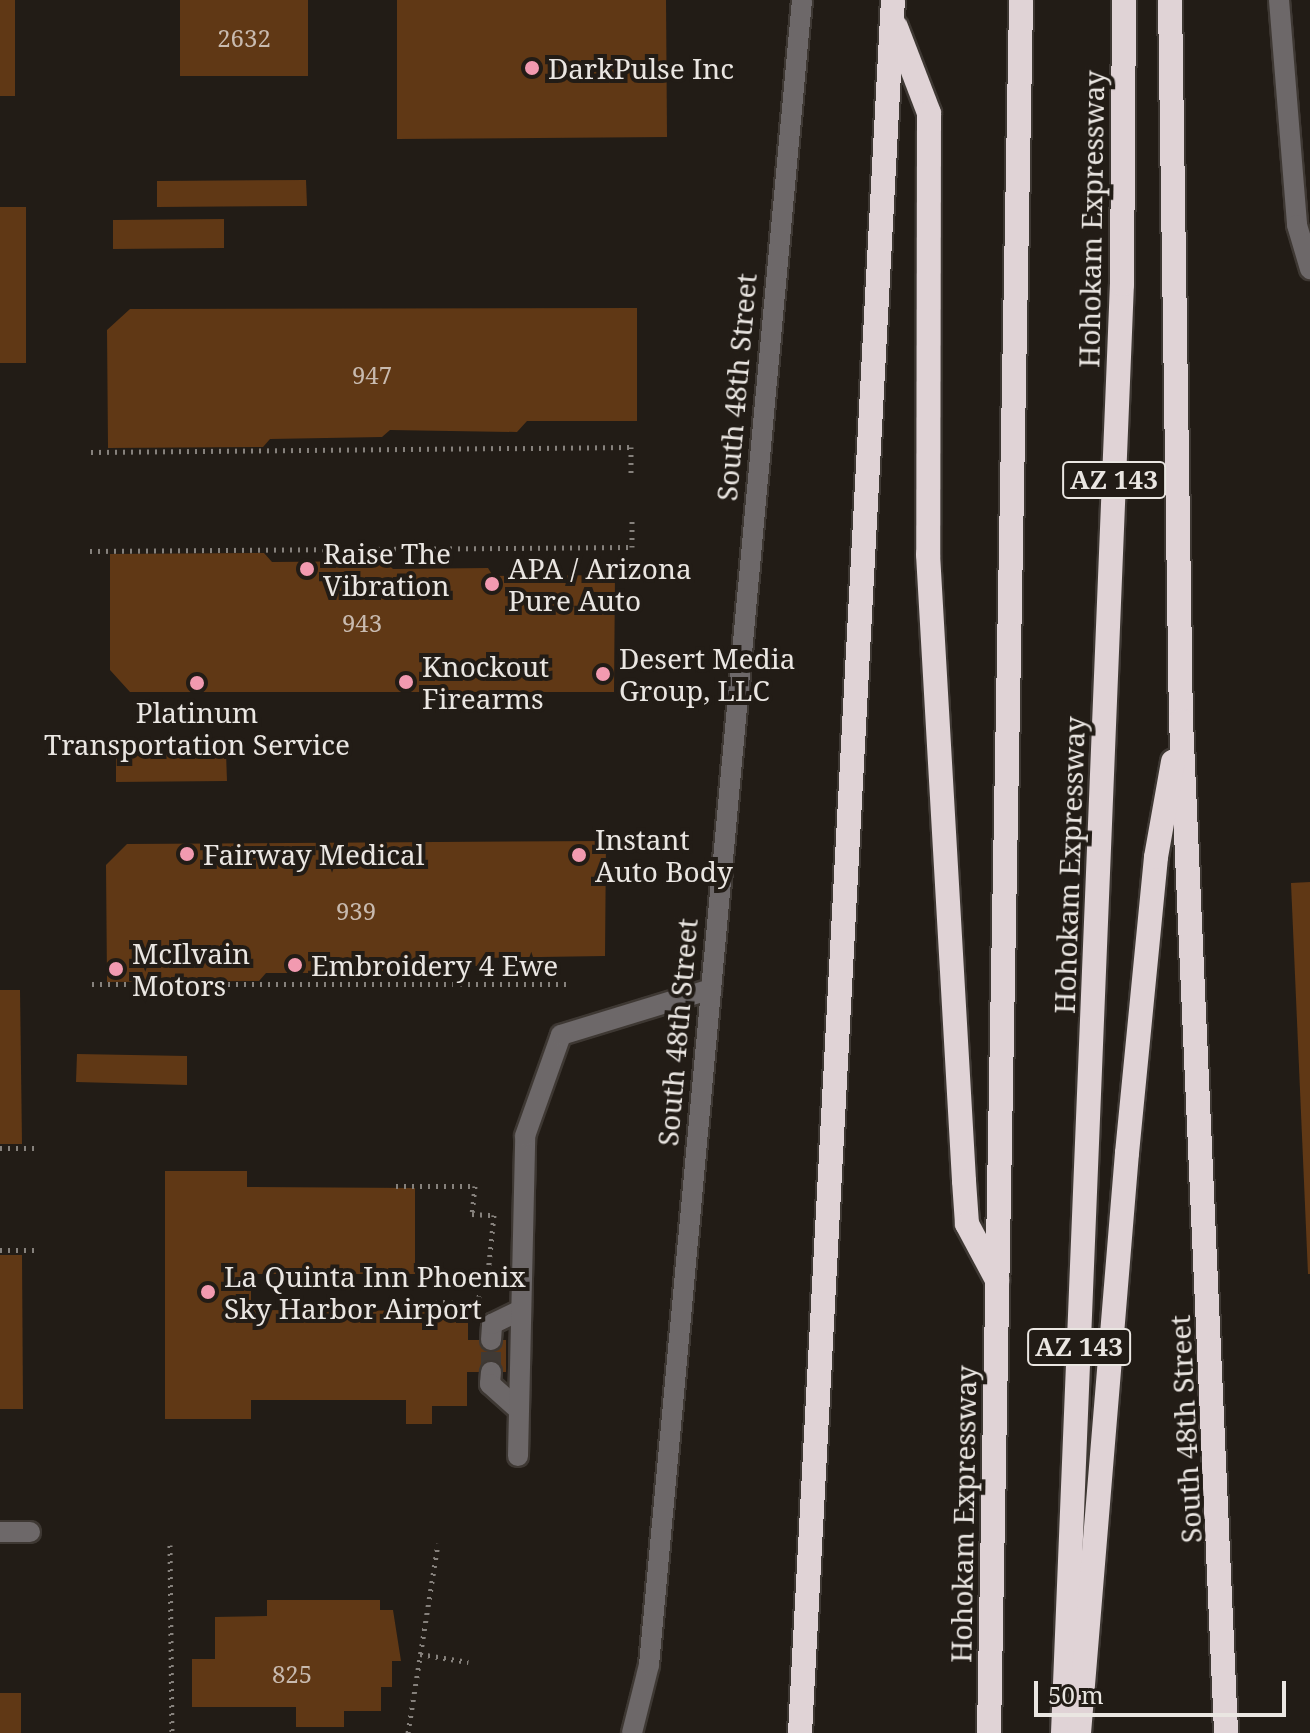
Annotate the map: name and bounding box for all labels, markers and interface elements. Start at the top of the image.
house number: 2632 [217,24,271,52]
place label: DarkPulse Inc [548,51,734,85]
marker: DarkPulse Inc [523,59,541,77]
street label: Hohokam Expressway [1072,70,1110,368]
street label: South 48th Street [709,272,763,502]
house number: 947 [352,361,392,389]
road number: AZ 143 [1062,458,1166,502]
place label: Raise The Vibration [323,536,451,602]
place label: APA / Arizona Pure Auto [508,551,692,617]
marker: Raise The Vibration [298,560,316,578]
marker: APA / Arizona Pure Auto [483,575,501,593]
house number: 943 [342,609,382,637]
place label: Desert Media Group, LLC [619,641,795,707]
place label: Knockout Firearms [422,649,549,715]
marker: Desert Media Group, LLC [594,665,612,683]
marker: Knockout Firearms [397,673,415,691]
marker: Platinum Transportation Service [188,674,206,692]
place label: Platinum Transportation Service [44,695,350,761]
street label: Hohokam Expressway [1047,716,1091,1014]
place label: Instant Auto Body [595,822,733,888]
place label: Fairway Medical [203,837,424,871]
marker: Fairway Medical [178,845,196,863]
marker: Instant Auto Body [570,846,588,864]
house number: 939 [336,897,376,925]
street label: South 48th Street [650,917,704,1147]
place label: McIlvain Motors [132,936,250,1002]
place label: Embroidery 4 Ewe [311,948,558,982]
marker: Embroidery 4 Ewe [286,956,304,974]
marker: McIlvain Motors [107,960,125,978]
place label: La Quinta Inn Phoenix Sky Harbor Airport [224,1259,526,1325]
marker: La Quinta Inn Phoenix Sky Harbor Airport [199,1283,217,1301]
street label: South 48th Street [1162,1314,1208,1544]
road number: AZ 143 [1027,1325,1131,1369]
street label: Hohokam Expressway [944,1365,982,1663]
house number: 825 [272,1660,312,1688]
scale bar [1038,1665,1290,1715]
text: 50 m [1048,1678,1104,1711]

